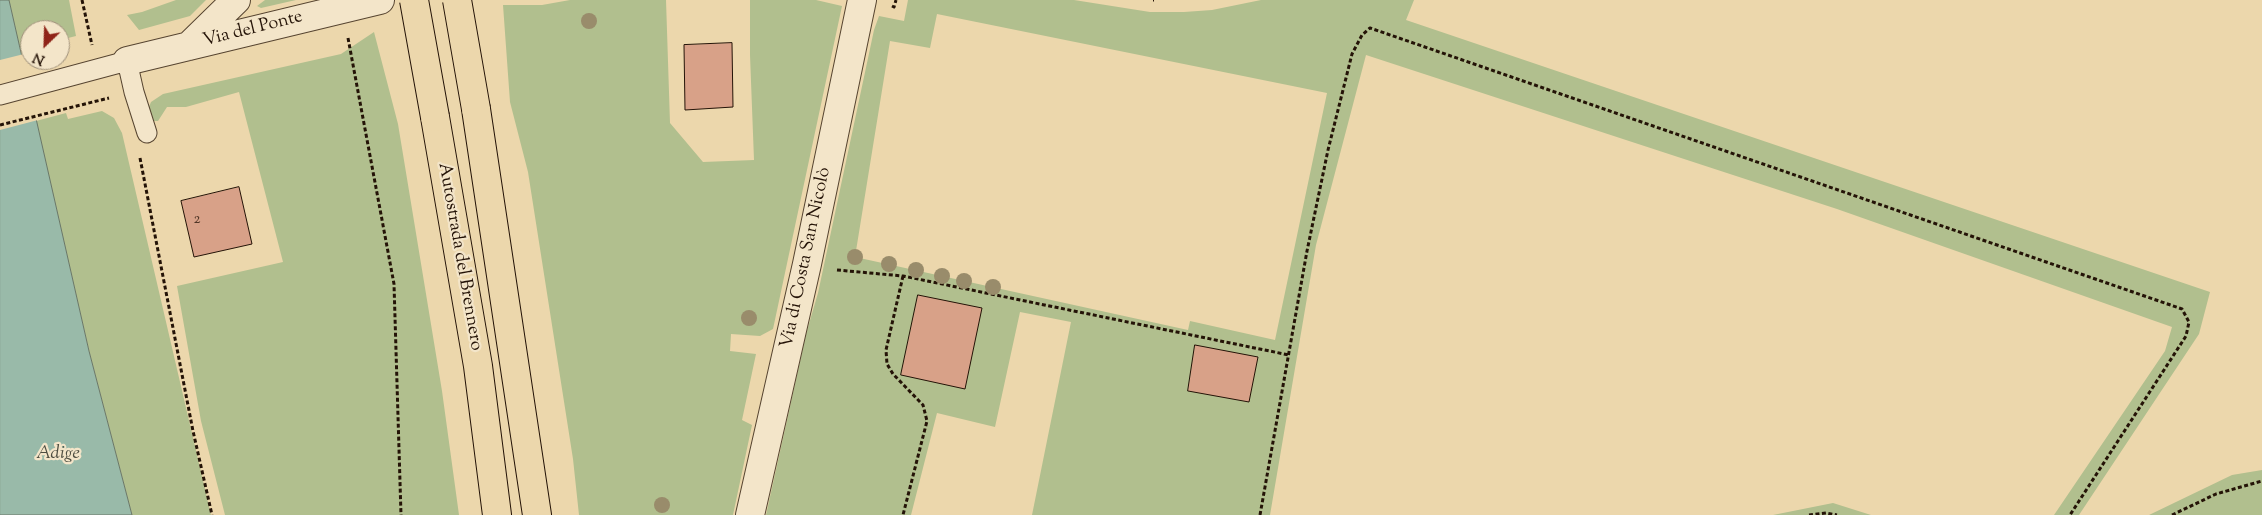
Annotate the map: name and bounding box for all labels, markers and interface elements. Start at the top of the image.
street label: Via del Ponte [201,7,305,53]
north arrow [20,20,70,70]
text: N [30,46,48,69]
street label: Autostrada del Brennero [432,161,486,353]
street label: Via di Costa San Nicolò [777,166,837,350]
house number: 2 [193,211,201,229]
water label: Adige [36,444,80,466]

